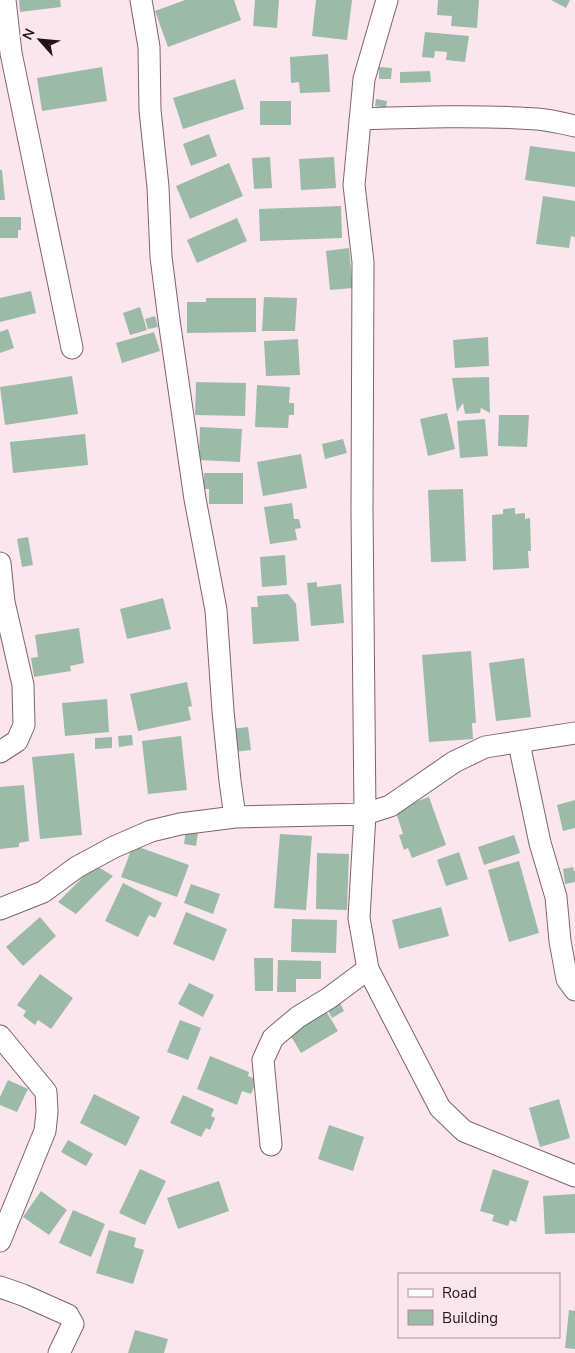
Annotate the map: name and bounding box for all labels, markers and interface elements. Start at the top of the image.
north arrow [15,15,65,65]
text: N [18,25,40,43]
legend [398,1273,560,1338]
text: Road [442,1283,477,1303]
text: Building [442,1308,498,1328]

